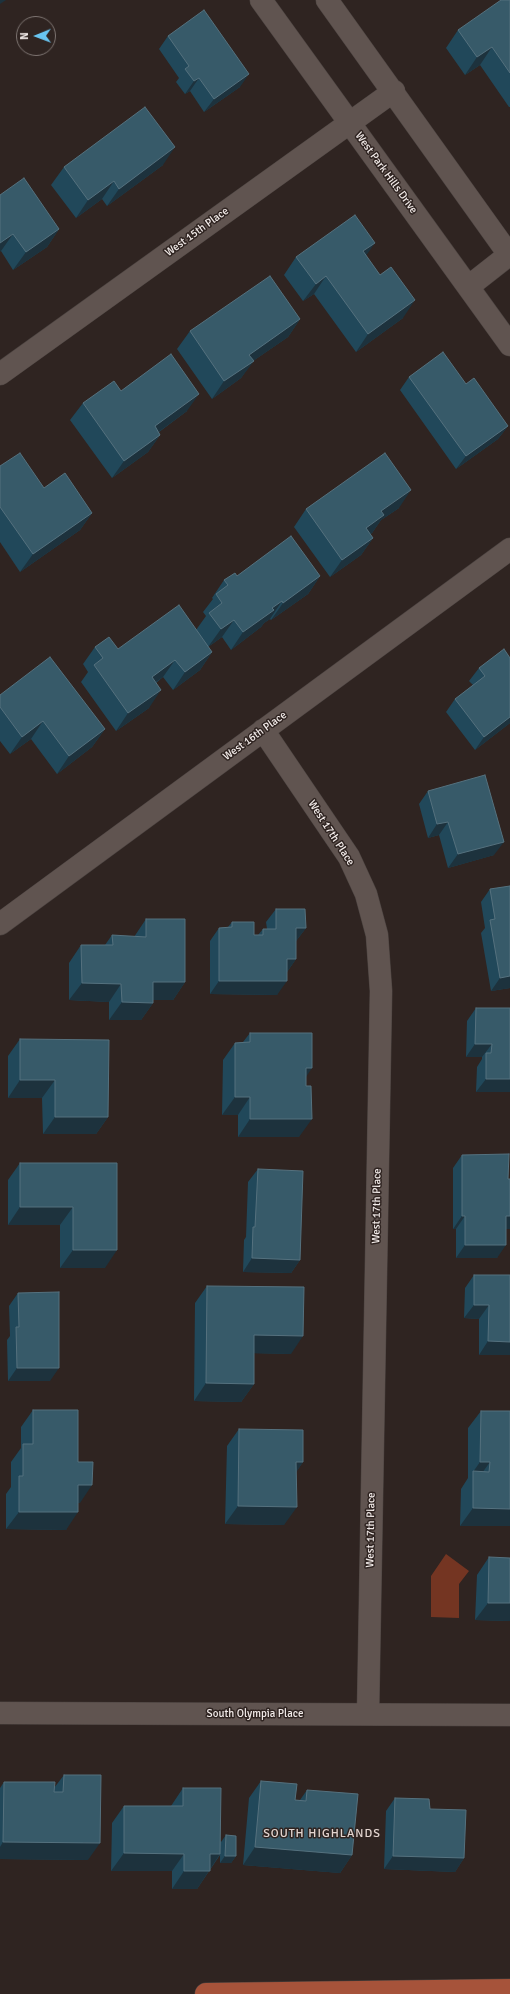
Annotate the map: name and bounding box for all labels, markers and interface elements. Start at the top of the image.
north arrow [16,16,56,56]
text: N [18,32,31,40]
street label: West Park Hills Drive [352,130,420,216]
street label: West 15th Place [163,205,231,259]
street label: West 16th Place [221,709,289,763]
street label: West 17th Place [305,798,357,868]
street label: West 17th Place [370,1168,384,1244]
street label: West 17th Place [364,1492,378,1568]
street label: South Olympia Place [207,1707,303,1721]
district label: SOUTH HIGHLANDS [263,1827,381,1841]

